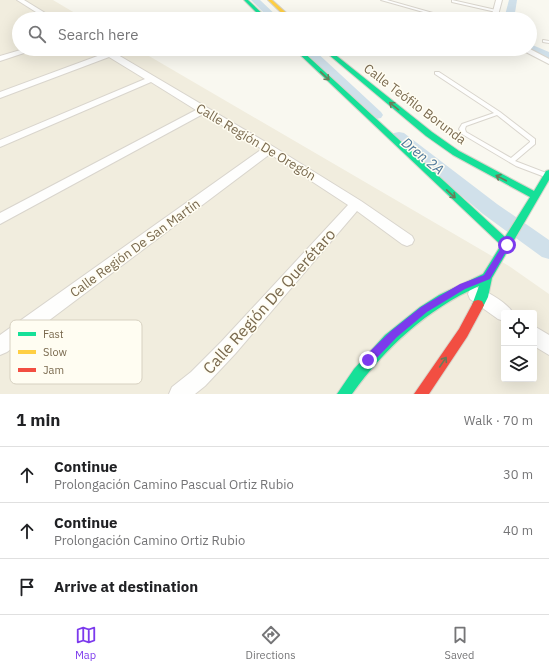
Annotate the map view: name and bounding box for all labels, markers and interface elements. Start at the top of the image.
search box [12,12,537,56]
icon: search [26,23,48,45]
text: Search here [58,25,138,44]
street label: Calle Teófilo Borunda [360,60,470,148]
one-way arrow [320,71,330,81]
street label: Calle Región De Oregón [193,99,319,185]
one-way arrow [388,102,399,110]
water label: Dren 2A [398,133,448,179]
one-way arrow [496,173,508,181]
one-way arrow [446,189,456,198]
street label: Calle Región De San Martín [67,195,203,301]
street label: Calle Región De Querétaro [198,224,340,378]
route start [498,236,516,254]
map controls [501,310,537,382]
button: locate [501,310,537,346]
legend [10,320,142,384]
text: Fast [43,327,64,341]
text: Slow [43,345,67,359]
button: layers [501,346,537,382]
route end [359,351,377,369]
one-way arrow [439,357,447,368]
text: Jam [43,363,64,377]
text: 1 min [16,409,60,431]
text: Walk · 70 m [464,412,533,429]
text: Continue [54,457,118,476]
icon: ahead [16,464,38,486]
text: 30 m [503,466,533,483]
text: Prolongación Camino Pascual Ortiz Rubio [54,476,294,493]
text: Continue [54,513,118,532]
icon: ahead [16,520,38,542]
text: 40 m [503,522,533,539]
text: Prolongación Camino Ortiz Rubio [54,532,245,549]
icon: arrive [16,576,38,598]
text: Arrive at destination [54,577,198,596]
tab: Map [75,624,97,662]
tab: Directions [246,624,296,662]
tab: Saved [445,624,474,662]

